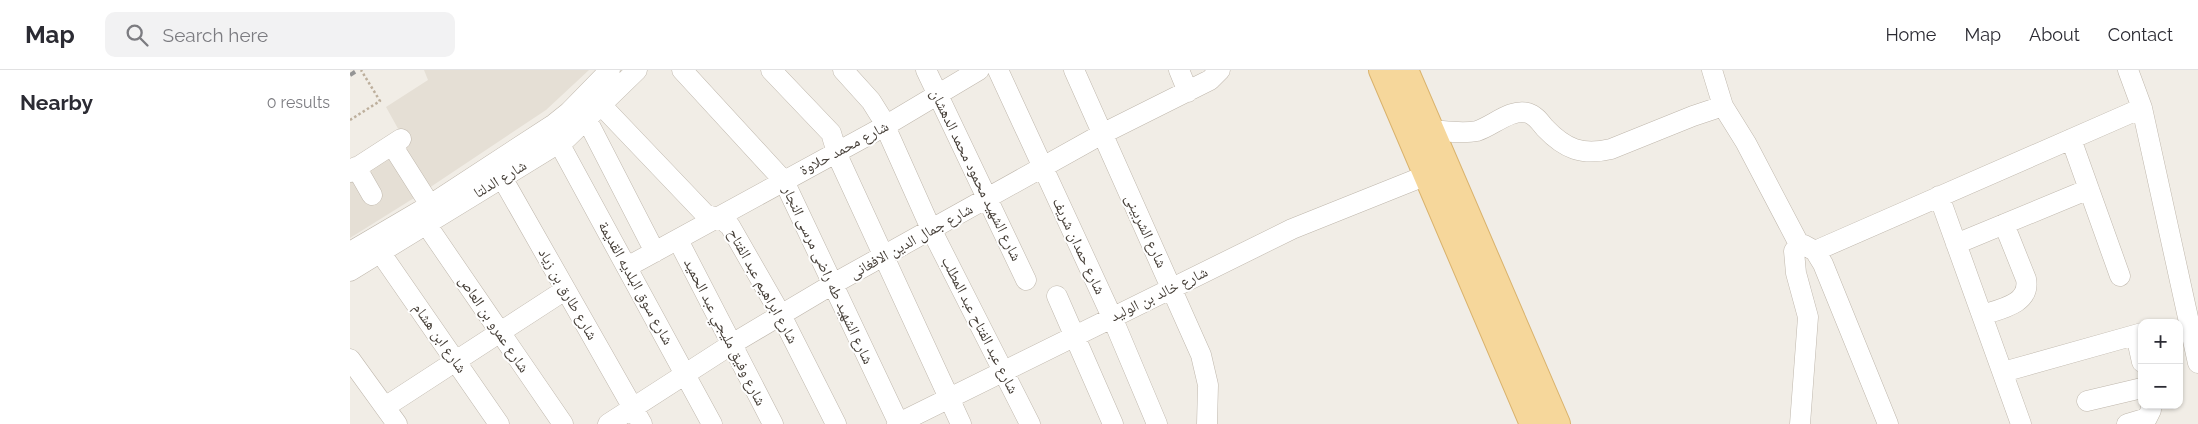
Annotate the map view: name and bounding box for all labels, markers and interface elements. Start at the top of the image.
search box [105,12,455,57]
text: Map [25,20,75,49]
icon: search [123,21,151,49]
text: Search here [163,24,268,46]
text: Home [1885,24,1936,45]
text: Map [1964,24,2001,45]
text: About [2029,24,2080,45]
text: Contact [2108,24,2173,45]
street label: شارع الشهيد محمود محمد الدهشان [926,86,1026,264]
text: Nearby [20,90,93,115]
text: 0 results [267,93,330,112]
street label: شارع محمد حلاوة [796,117,892,180]
street label: شارع الدلتا [470,156,530,203]
street label: شارع الشهيد طه راضى مرسى النجار [777,182,877,367]
street label: شارع الشربينى [1120,191,1171,271]
street label: شارع حمدان شريف [1048,195,1109,298]
street label: شارع جمال الدين الافغانى [846,200,976,283]
street label: شارع سوق البلديه القديمة [594,218,677,348]
street label: شارع ابراهيم عبد الفتاح [723,225,802,347]
street label: شارع طارق بن زياد [534,245,602,344]
street label: شارع عبد الفتاح عبد المطلب [937,253,1022,397]
street label: شارع وفيق مليجي عبد الحميد [678,255,770,410]
street label: شارع خالد بن الوليد [1107,263,1211,326]
street label: شارع عمرو بن العاص [454,272,533,377]
street label: شارع ابن هشام [408,300,471,377]
map controls [2138,319,2183,409]
button: + [2138,319,2183,364]
button: − [2138,364,2183,409]

